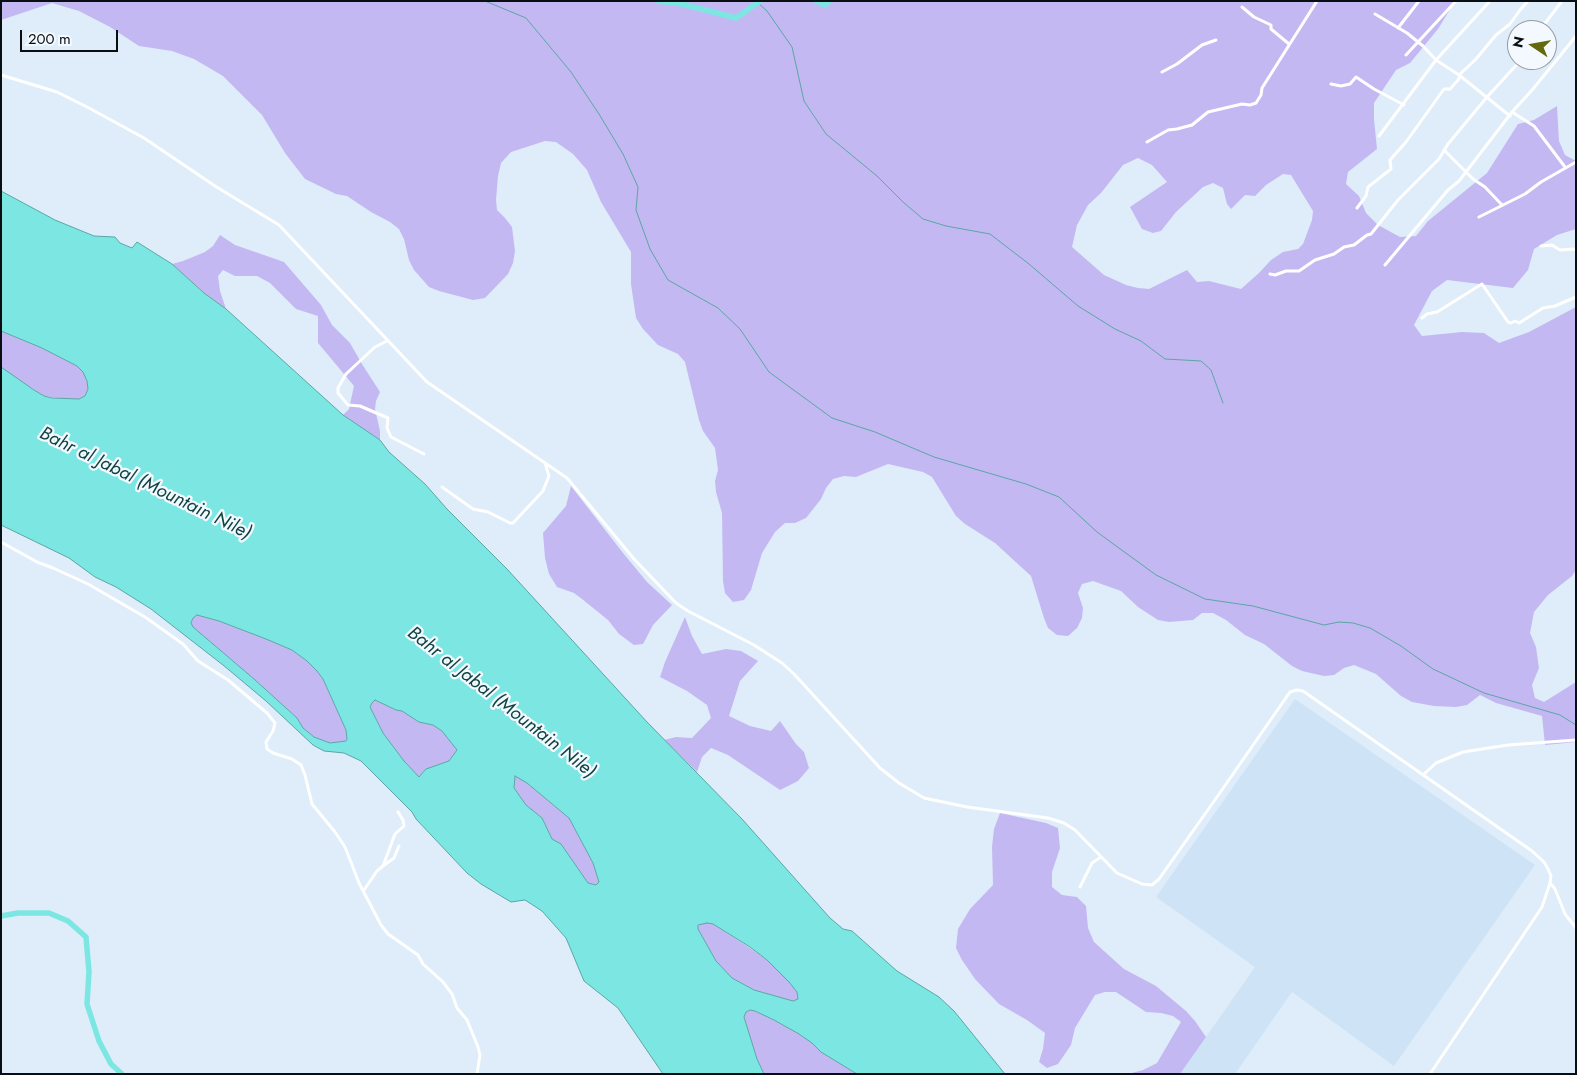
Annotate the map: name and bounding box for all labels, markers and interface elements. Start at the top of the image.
scale bar [22,20,120,52]
north arrow [1507,20,1557,70]
text: 200 m [28,28,71,50]
text: N [1507,35,1529,50]
water label: Bahr al Jabal (Mountain Nile) [35,423,255,545]
water label: Bahr al Jabal (Mountain Nile) [402,622,600,784]

